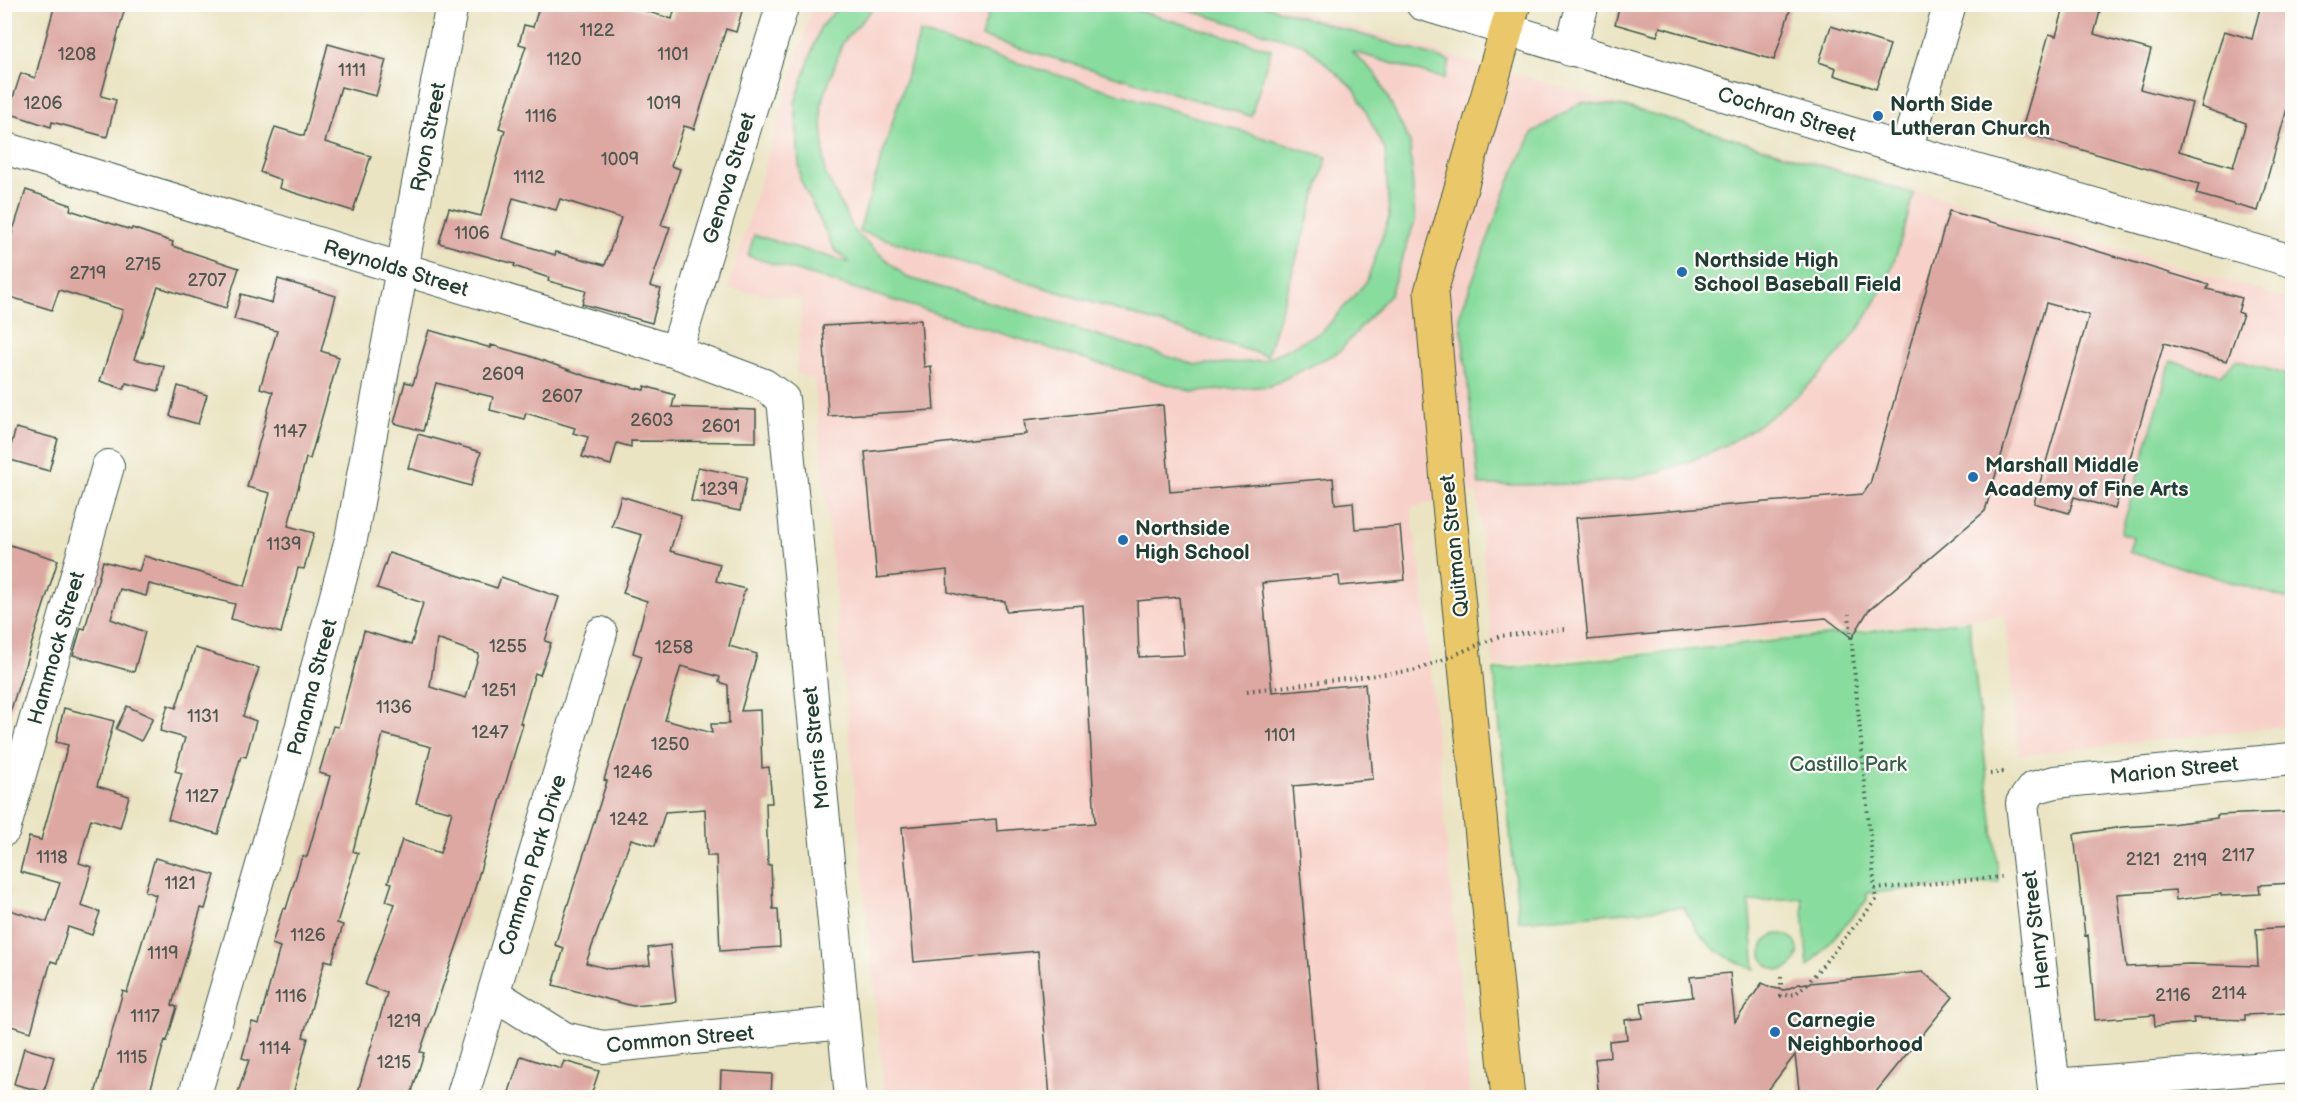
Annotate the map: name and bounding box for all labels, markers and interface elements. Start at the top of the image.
house number: 1122 [579,20,615,41]
house number: 1208 [58,44,96,65]
house number: 1101 [657,44,689,65]
house number: 1120 [546,49,582,70]
house number: 1111 [338,60,366,81]
street label: Ryon Street [406,80,451,194]
street label: Cochran Street [1715,82,1860,148]
place label: North Side Lutheran Church [1890,92,2050,141]
house number: 1206 [23,93,63,114]
house number: 1019 [647,93,681,114]
house number: 1116 [525,106,557,127]
street label: Genova Street [698,109,762,247]
marker: North Side Lutheran Church [1871,109,1885,123]
house number: 1009 [601,149,639,170]
house number: 1112 [513,167,545,188]
house number: 1106 [454,223,490,244]
street label: Reynolds Street [320,235,472,303]
place label: Northside High School Baseball Field [1694,248,1901,297]
house number: 2715 [125,254,161,275]
house number: 2719 [70,263,106,284]
marker: Northside High School Baseball Field [1675,265,1689,279]
house number: 2707 [188,270,227,291]
house number: 2609 [482,364,524,385]
house number: 2607 [541,386,583,407]
house number: 2603 [630,410,674,431]
house number: 2601 [701,416,741,437]
house number: 1147 [273,421,307,442]
place label: Marshall Middle Academy of Fine Arts [1984,453,2189,502]
marker: Marshall Middle Academy of Fine Arts [1966,470,1980,484]
street label: Quitman Street [1435,473,1474,619]
house number: 1239 [700,479,738,500]
place label: Northside High School [1135,516,1250,565]
marker: Northside High School [1116,533,1130,547]
house number: 1139 [266,534,302,555]
street label: Hammock Street [23,568,90,728]
street label: Panama Street [282,616,343,758]
house number: 1255 [489,636,527,657]
house number: 1258 [655,637,693,658]
house number: 1251 [482,680,516,701]
street label: Morris Street [798,685,835,811]
house number: 1136 [376,697,412,718]
house number: 1131 [187,706,219,727]
house number: 1247 [471,722,509,743]
house number: 1101 [1264,725,1296,746]
house number: 1250 [651,734,689,755]
street label: Marion Street [2108,751,2240,790]
park label: Castillo Park [1789,752,1907,777]
house number: 1246 [613,762,653,783]
street label: Common Park Drive [493,772,572,959]
house number: 1127 [185,786,219,807]
house number: 1242 [610,809,649,830]
house number: 2117 [2221,845,2255,866]
house number: 1118 [36,847,68,868]
house number: 2121 [2126,849,2160,870]
house number: 2119 [2173,850,2207,871]
street label: Henry Street [2017,869,2056,991]
house number: 1121 [164,873,196,894]
house number: 1126 [290,925,326,946]
house number: 1119 [147,943,179,964]
house number: 2114 [2211,983,2247,1004]
house number: 2116 [2155,985,2191,1006]
house number: 1116 [275,986,307,1007]
house number: 1117 [130,1006,160,1027]
place label: Carnegie Neighborhood [1787,1008,1923,1057]
house number: 1219 [387,1011,421,1032]
street label: Common Street [605,1021,756,1058]
marker: Carnegie Neighborhood [1768,1025,1782,1039]
house number: 1114 [259,1038,291,1059]
house number: 1115 [116,1047,148,1068]
house number: 1215 [377,1052,411,1073]

